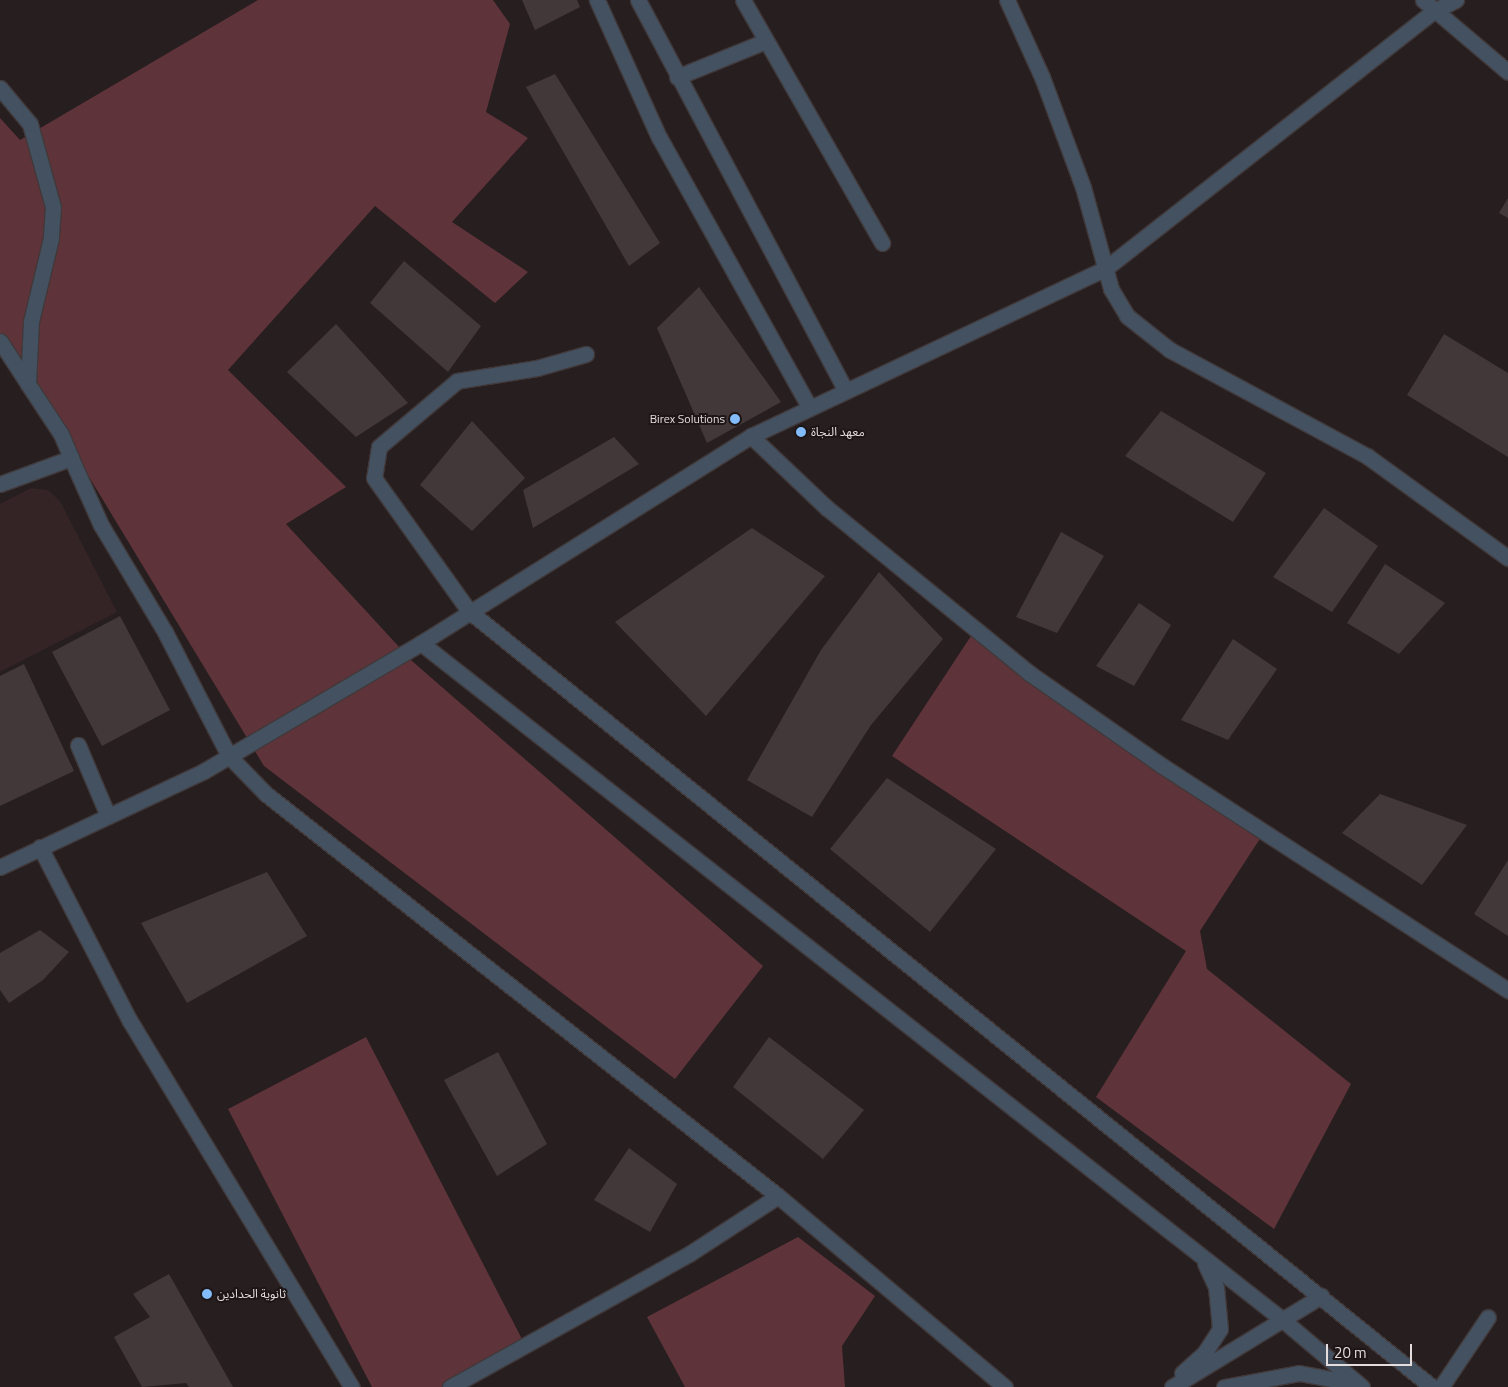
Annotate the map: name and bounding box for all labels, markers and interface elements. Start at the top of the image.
place label: Birex Solutions [650,412,725,426]
marker: Birex Solutions [729,413,741,425]
place label: معهد النجاة [811,425,865,439]
marker: معهد النجاة [795,426,807,438]
place label: ثانوية الحدادين [217,1287,286,1301]
marker: ثانوية الحدادين [201,1288,213,1300]
scale bar [1328,1334,1414,1366]
text: 20 m [1334,1341,1367,1364]

